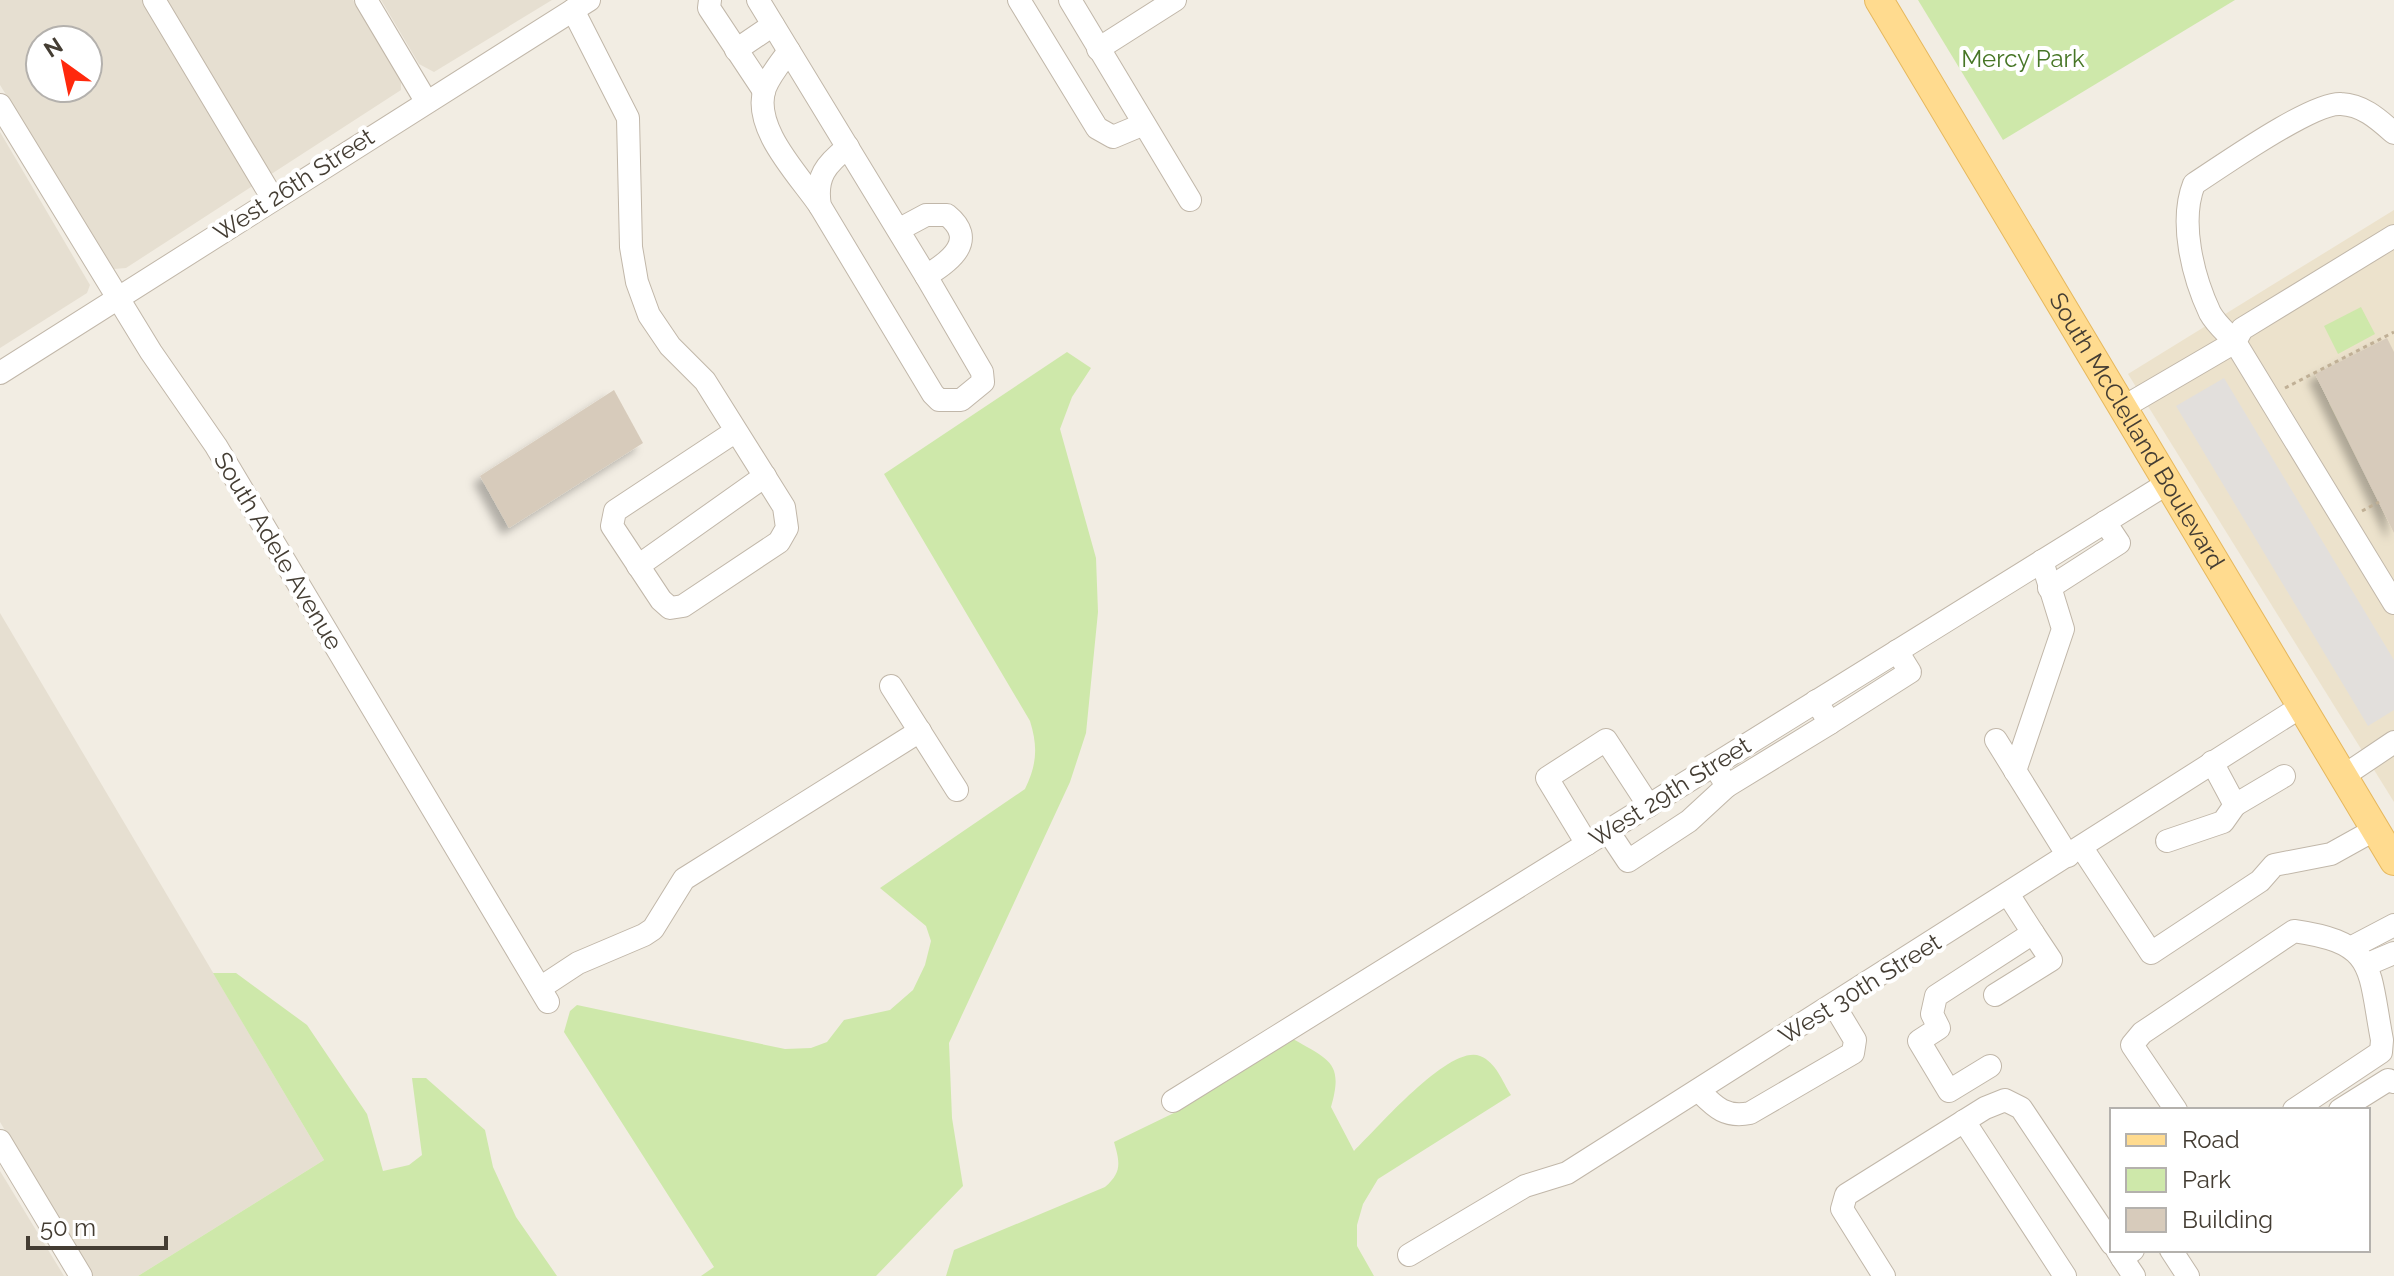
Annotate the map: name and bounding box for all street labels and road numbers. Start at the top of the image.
street label: West 26th Street [208,122,379,247]
street label: South McClelland Boulevard [2043,287,2231,574]
street label: South Adele Avenue [208,447,349,655]
street label: West 29th Street [1584,730,1756,853]
street label: West 30th Street [1773,927,1946,1050]

